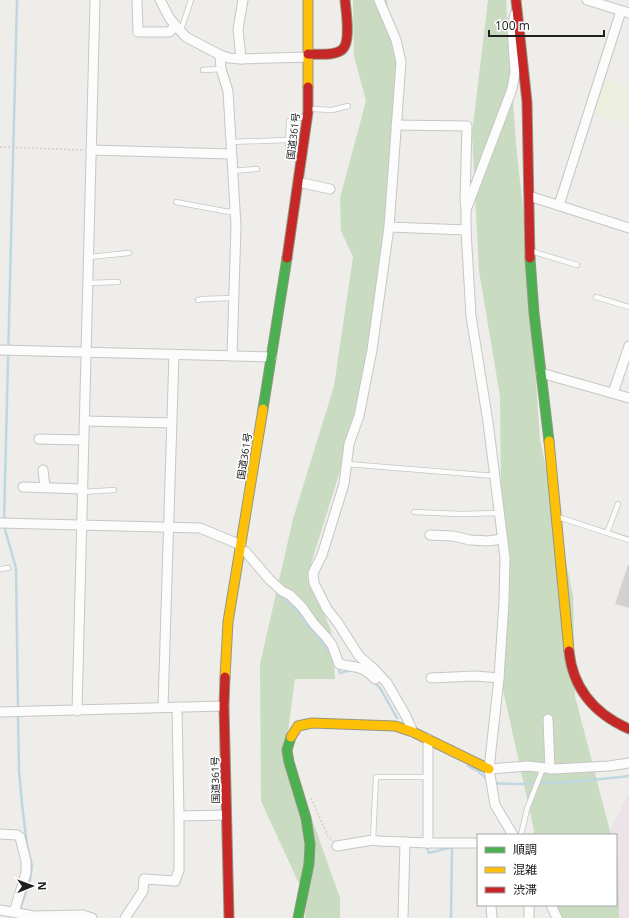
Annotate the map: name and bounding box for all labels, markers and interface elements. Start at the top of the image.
scale bar [489,12,604,38]
text: 100 m [495,17,530,34]
street label: 国道361号 [283,112,303,160]
street label: 国道361号 [233,432,255,480]
street label: 国道361号 [208,756,222,804]
legend [477,834,617,906]
text: 順調 [513,841,537,858]
text: 混雑 [513,861,537,878]
north arrow [12,866,52,906]
text: N [35,881,50,890]
text: 渋滞 [513,881,537,898]

